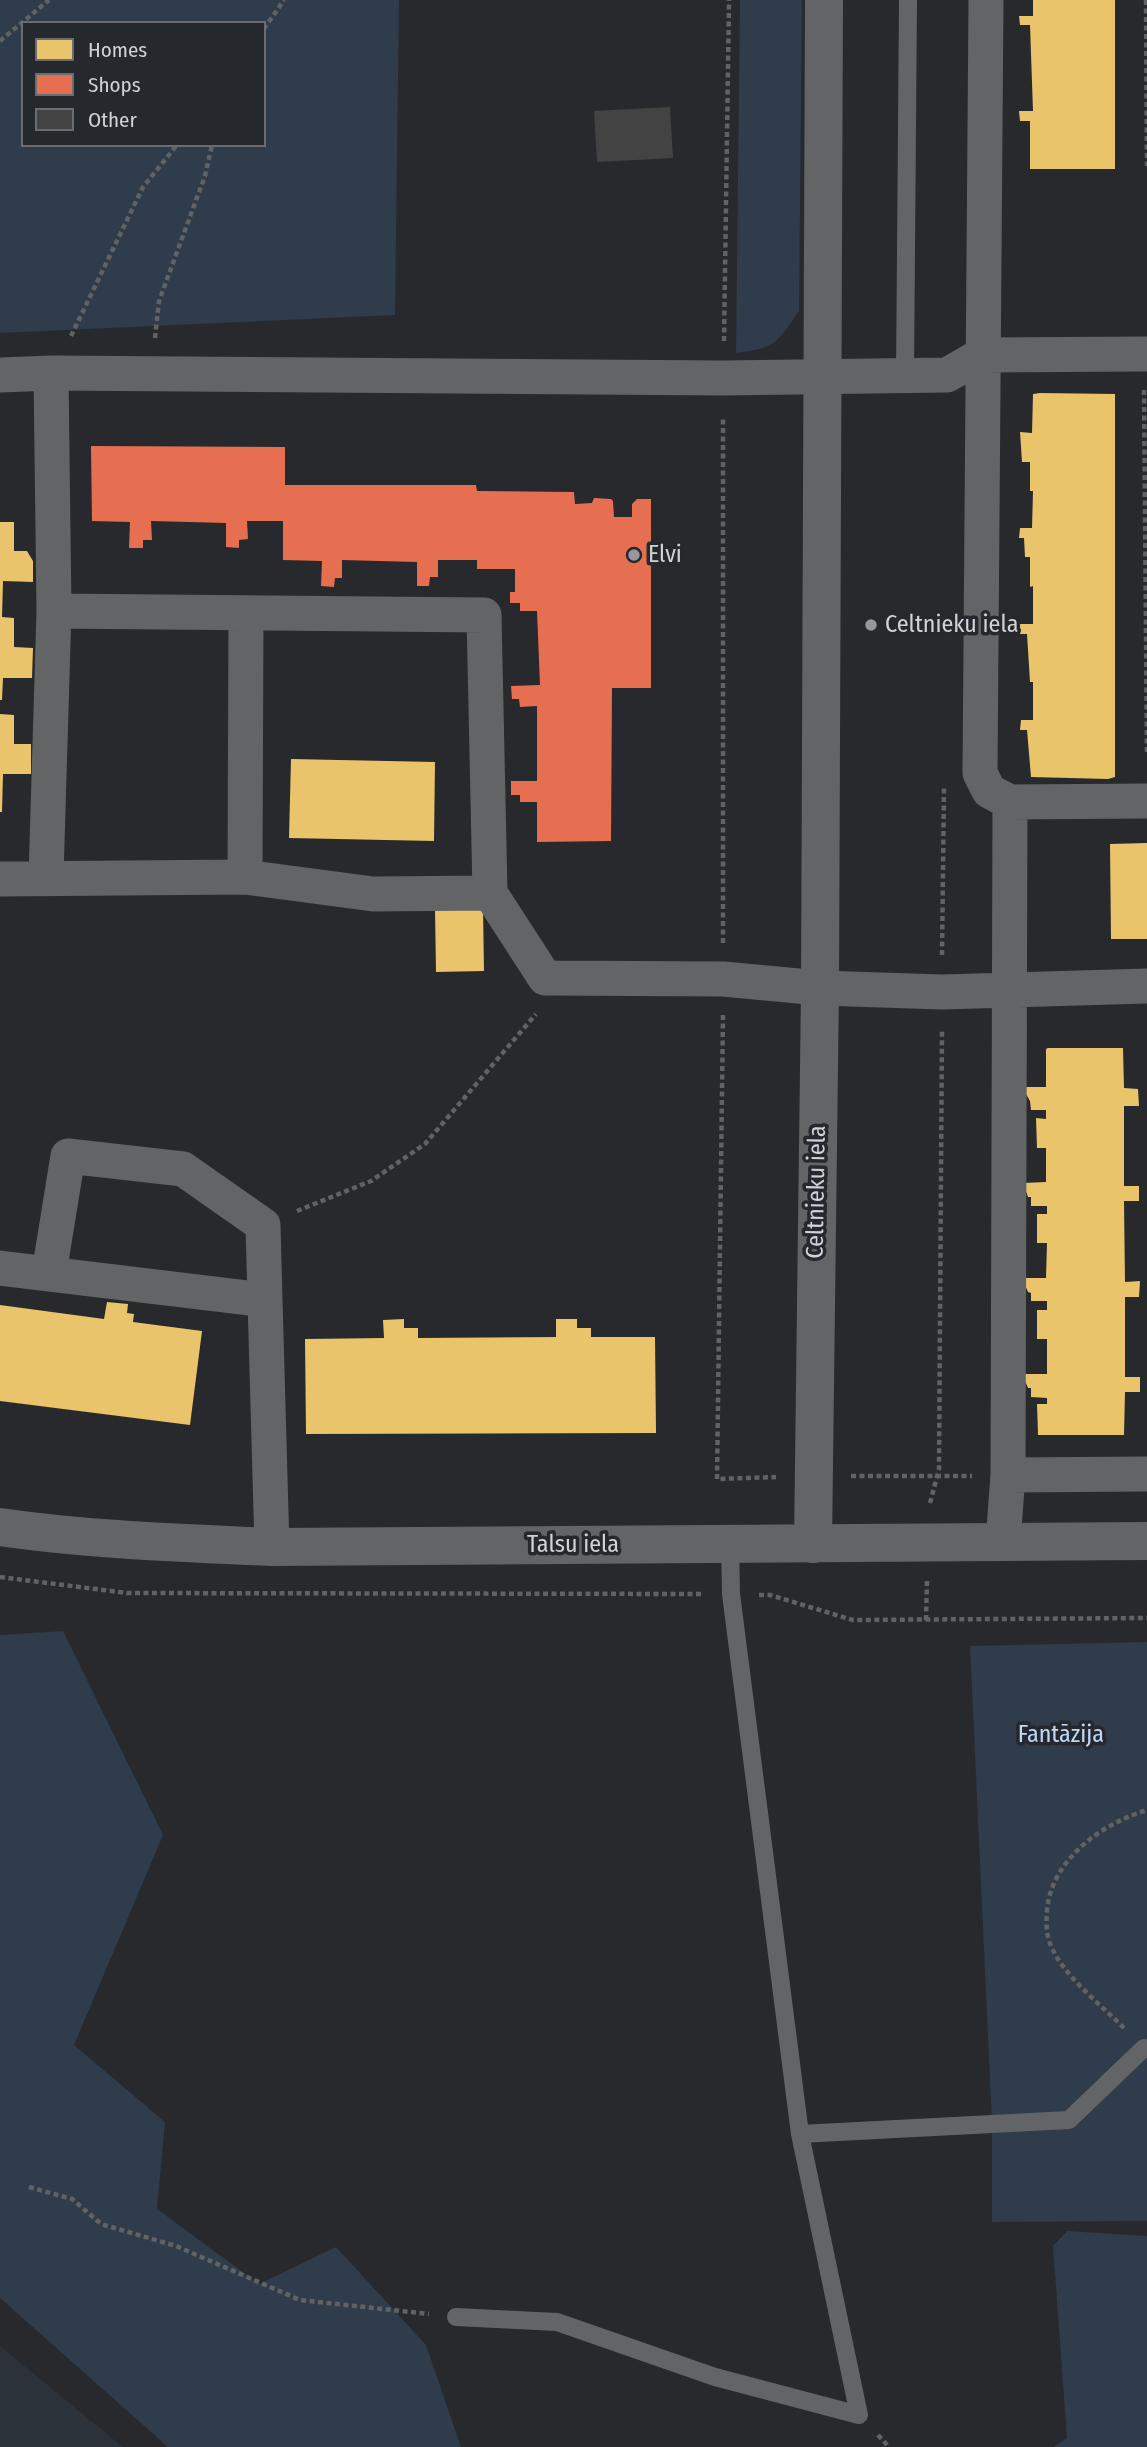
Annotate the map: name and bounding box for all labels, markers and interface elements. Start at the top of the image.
legend [21,21,266,147]
text: Homes [88,37,147,63]
text: Shops [88,72,141,98]
text: Other [88,107,137,133]
place label: Elvi [648,541,682,569]
marker: Elvi [626,547,642,563]
place label: Celtnieku iela [885,611,1018,639]
marker: Celtnieku iela [863,617,879,633]
street label: Celtnieku iela [801,1125,833,1259]
street label: Talsu iela [527,1531,619,1559]
park label: Fantāzija [1018,1721,1104,1749]

